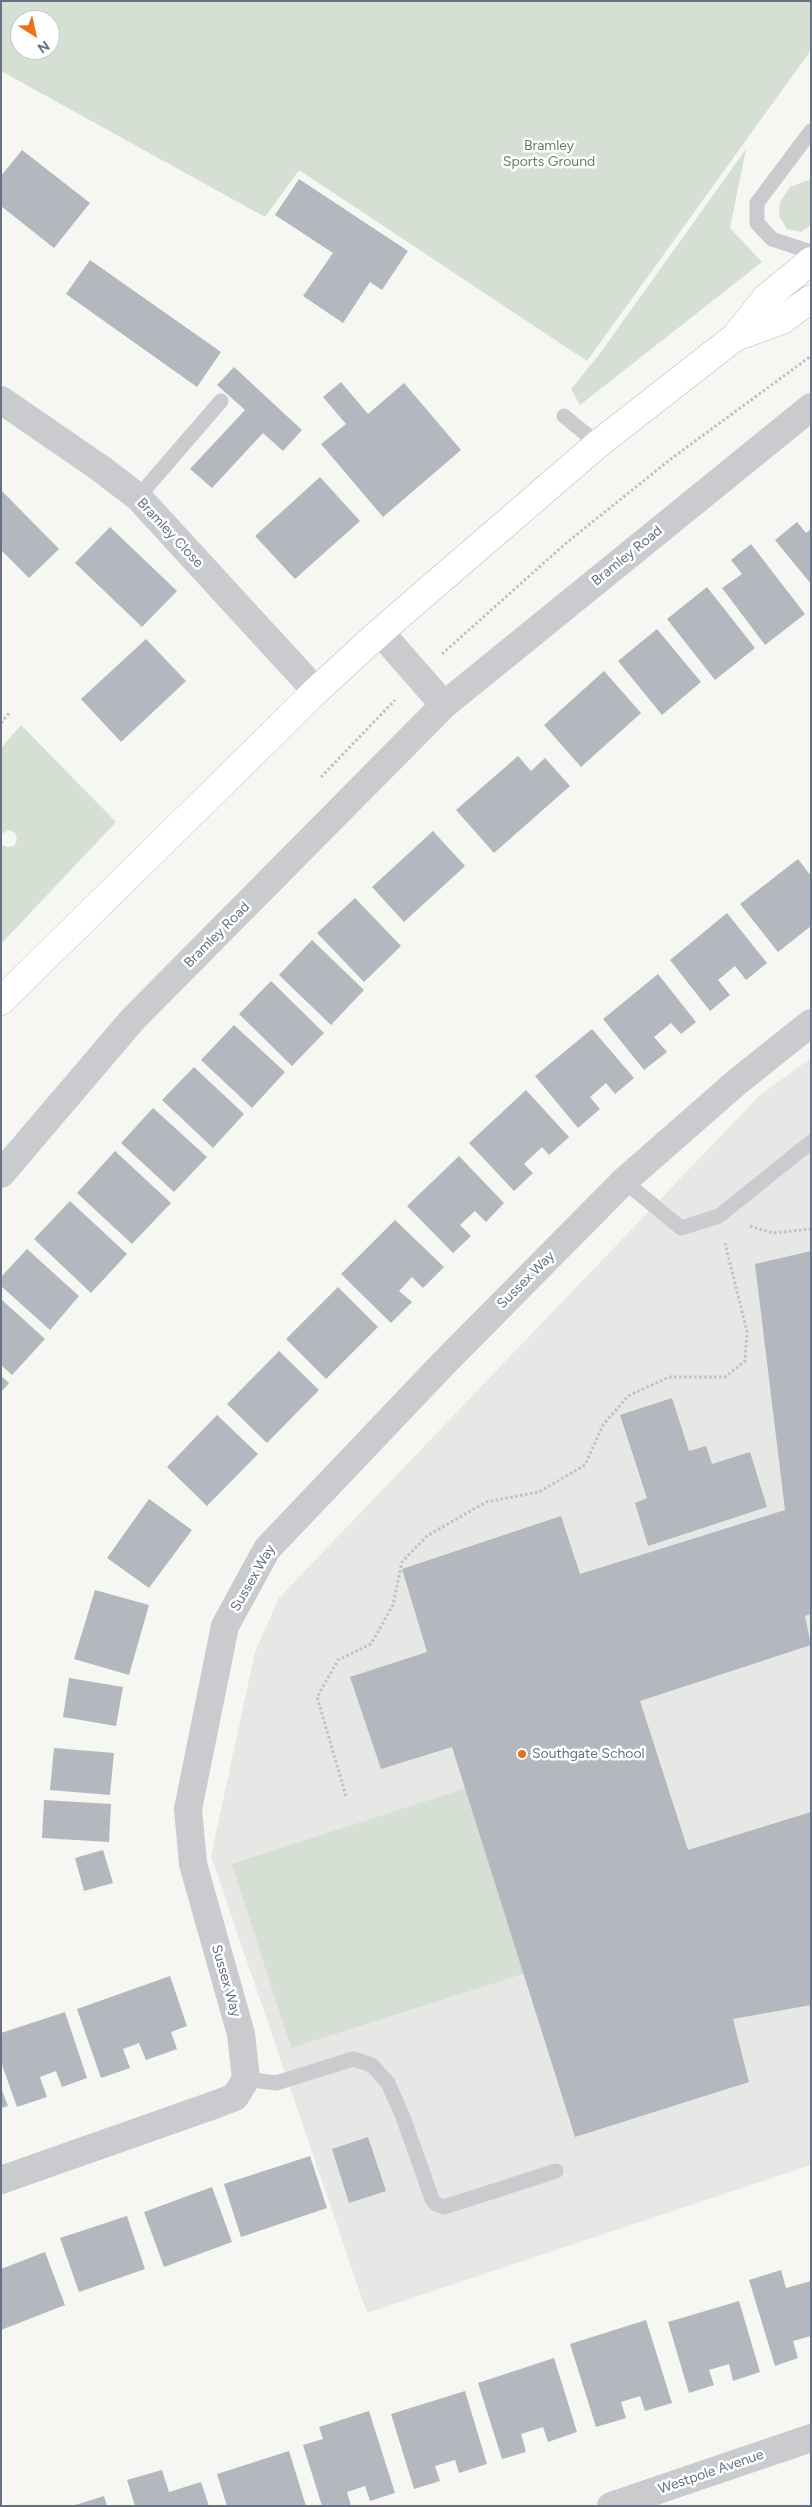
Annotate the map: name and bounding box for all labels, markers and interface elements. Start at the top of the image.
north arrow [10,10,60,60]
text: N [34,37,53,57]
park label: Bramley Sports Ground [503,138,595,170]
street label: Bramley Close [133,495,207,571]
street label: Bramley Road [588,522,666,590]
street label: Bramley Road [181,899,253,971]
street label: Sussex Way [494,1248,558,1312]
street label: Sussex Way [227,1542,279,1614]
place label: Southgate School [532,1746,645,1762]
marker: Southgate School [516,1748,528,1760]
street label: Sussex Way [208,1943,244,2019]
street label: Westpole Avenue [656,2446,766,2498]

